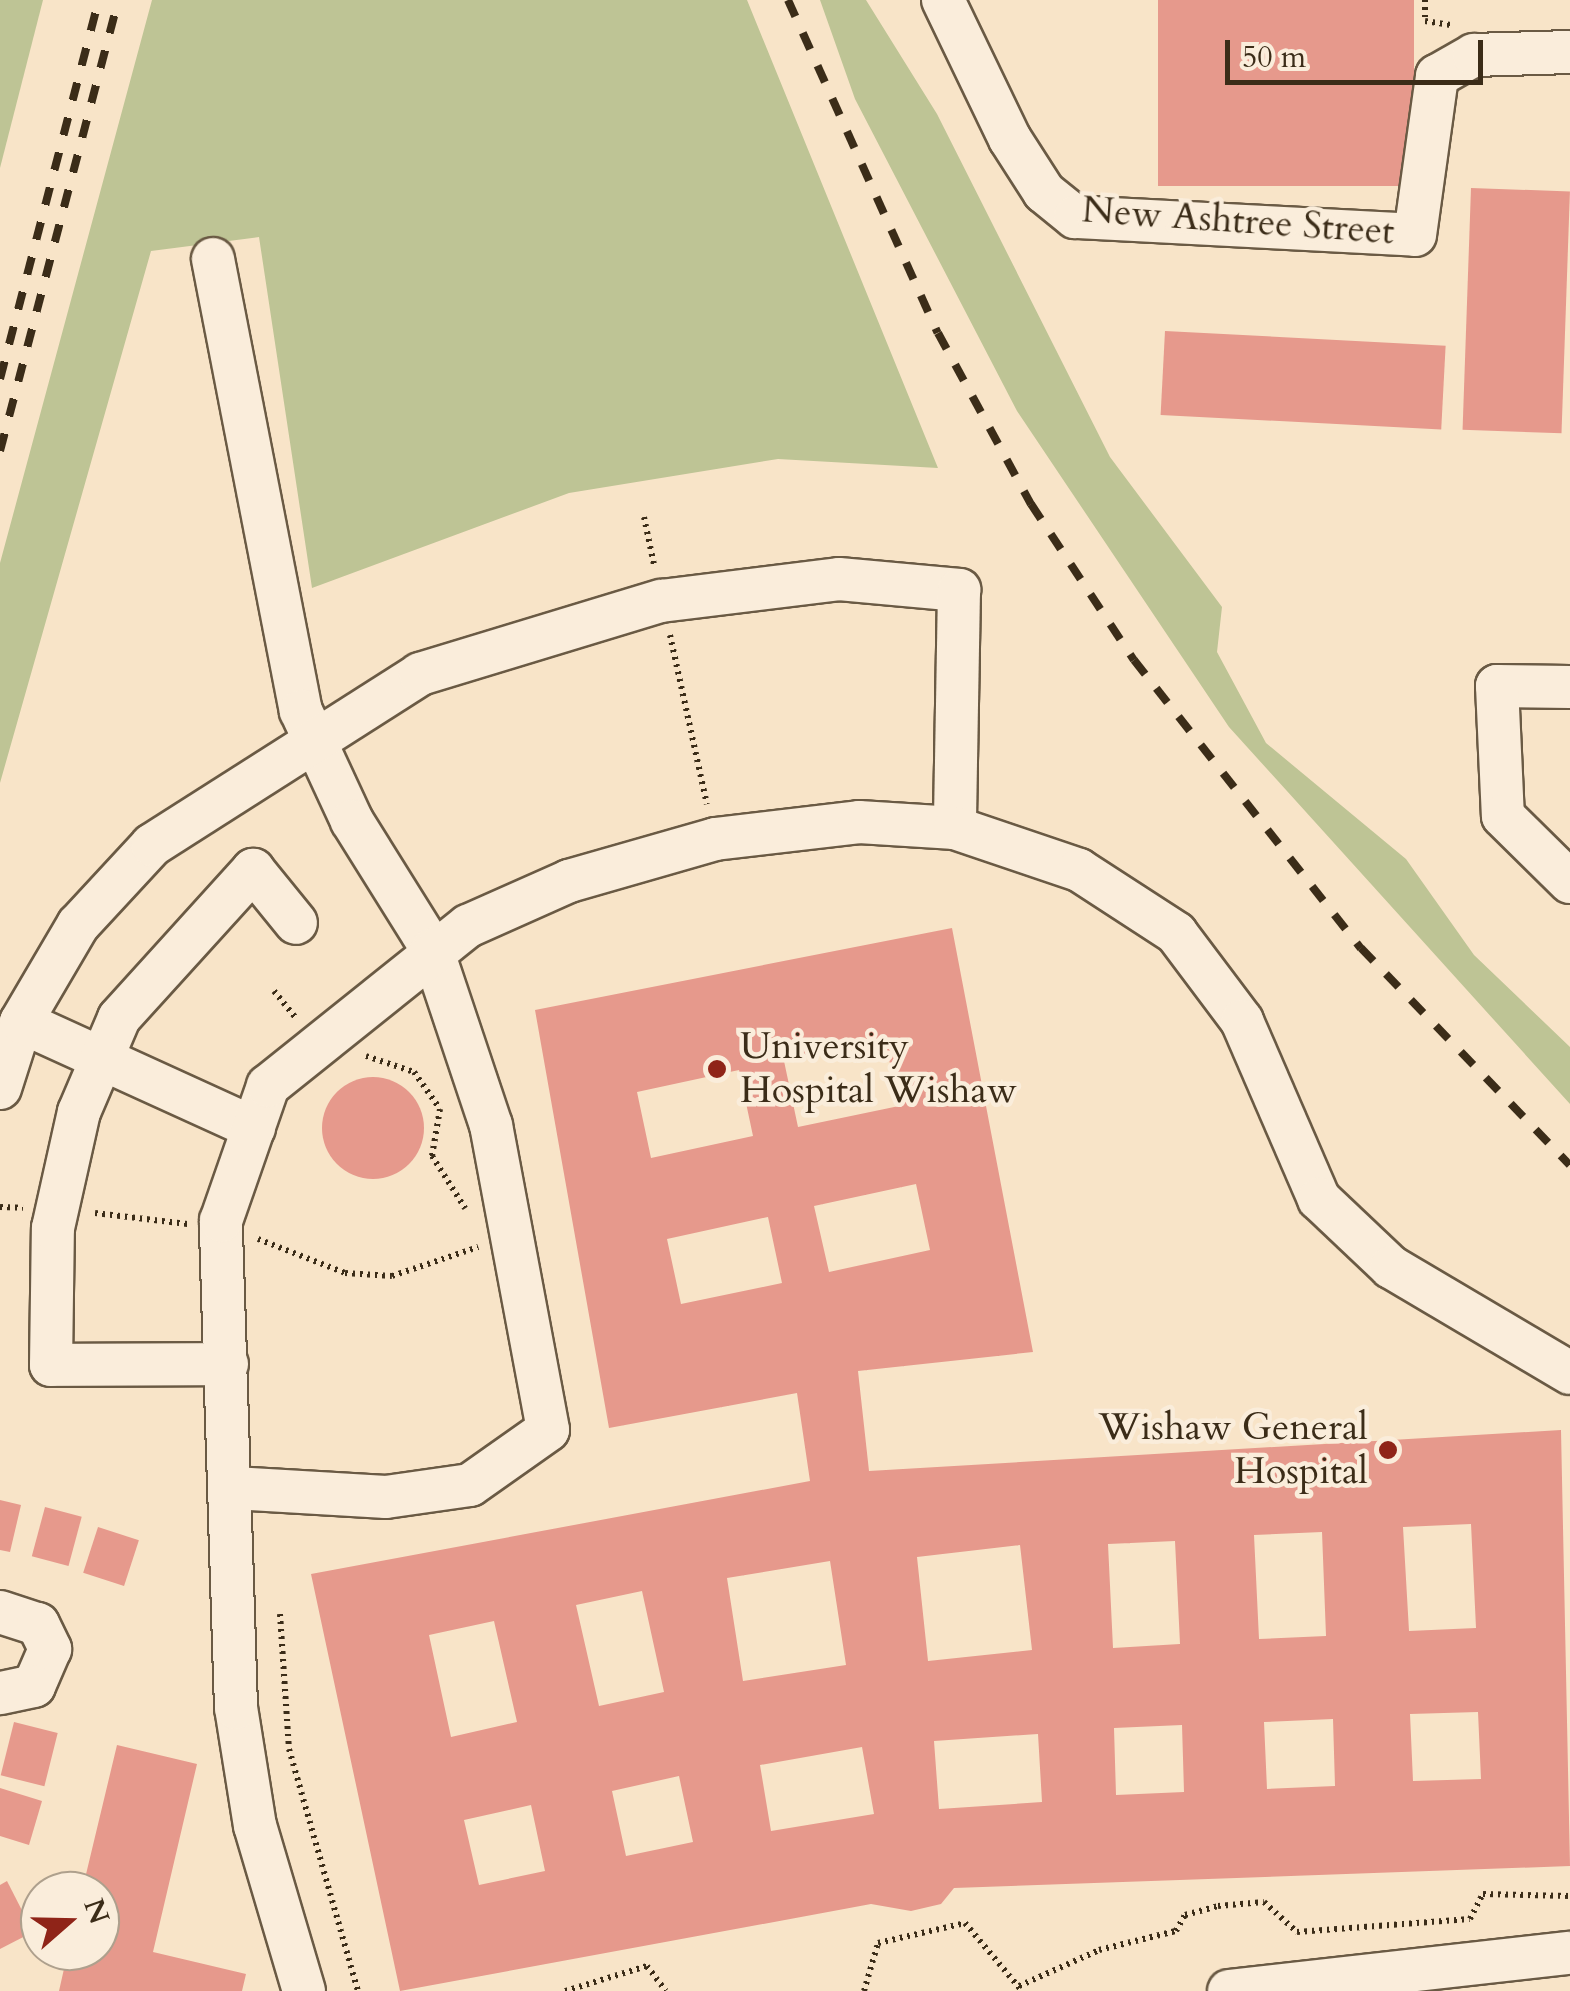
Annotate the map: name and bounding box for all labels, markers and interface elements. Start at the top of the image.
scale bar [1230,20,1488,82]
text: 50 m [1242,37,1306,78]
street label: New Ashtree Street [1080,187,1396,255]
place label: University Hospital Wishaw [740,1024,1017,1114]
marker: University Hospital Wishaw [704,1056,730,1082]
place label: Wishaw General Hospital [1099,1405,1368,1495]
marker: Wishaw General Hospital [1377,1439,1399,1461]
north arrow [20,1871,120,1971]
text: N [74,1894,118,1929]

